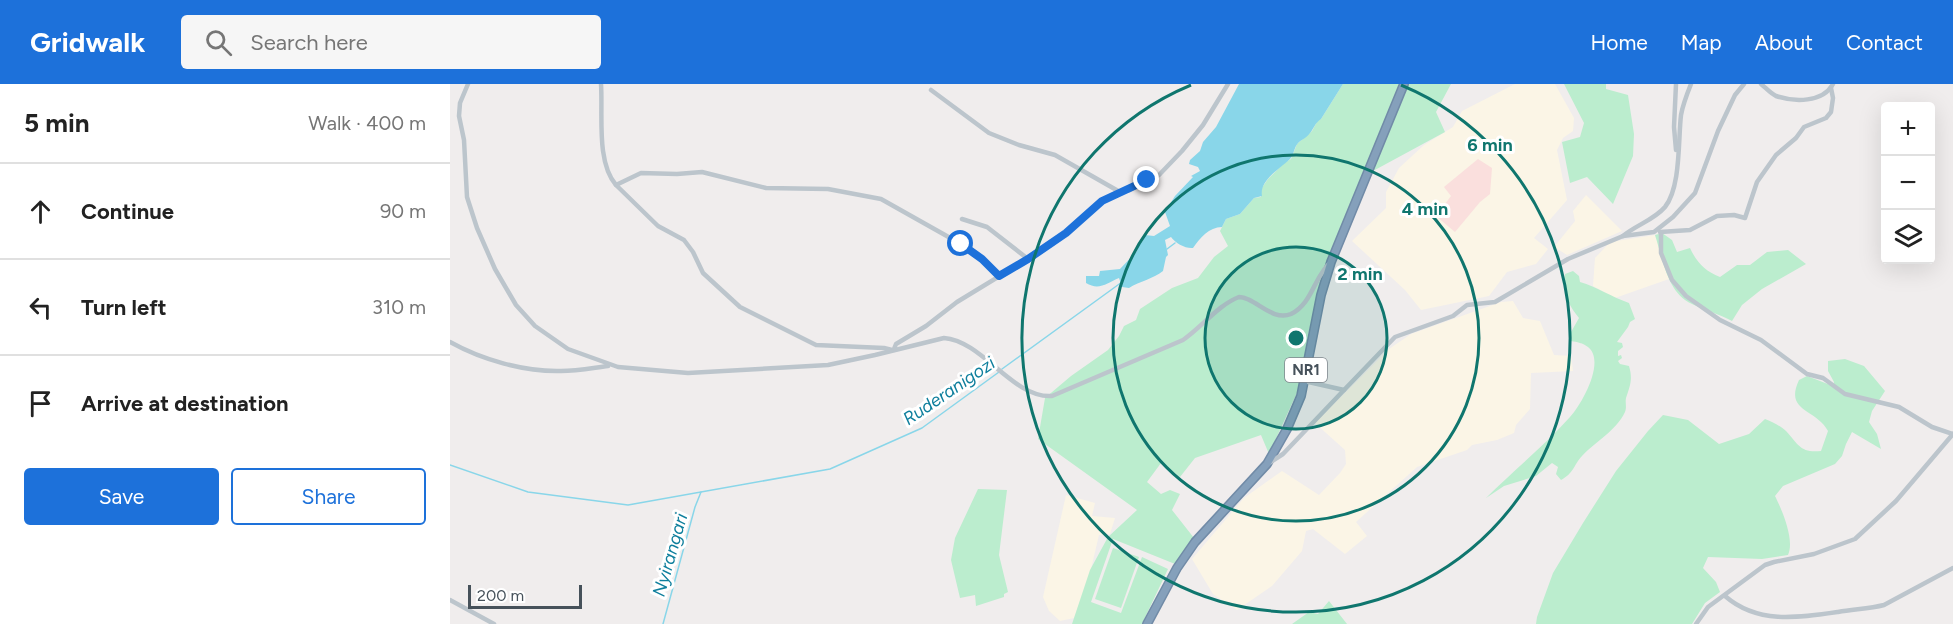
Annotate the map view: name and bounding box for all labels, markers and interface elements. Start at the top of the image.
search box [181,15,601,69]
text: Gridwalk [30,25,145,59]
icon: search [202,26,235,59]
text: Search here [250,29,368,56]
text: Home [1591,30,1648,55]
text: Map [1681,30,1722,55]
text: About [1755,30,1813,55]
text: Contact [1846,30,1923,55]
map controls [1881,102,1935,264]
button: + [1881,102,1935,156]
text: 5 min [24,107,90,139]
text: Walk · 400 m [308,111,426,135]
text: 6 min [1467,134,1513,156]
button: − [1881,156,1935,210]
route end [1133,166,1159,192]
icon: ahead [24,195,57,228]
text: Continue [81,198,174,225]
text: 4 min [1402,198,1448,220]
text: 90 m [380,199,426,223]
button: layers [1881,210,1935,264]
route start [947,230,973,256]
text: 2 min [1337,263,1383,285]
icon: left [24,291,57,324]
text: Turn left [81,294,167,321]
text: 310 m [372,295,426,319]
centre of rings [1286,328,1306,348]
water label: Ruderanigozi [899,352,1000,430]
road number: NR1 [1285,358,1327,382]
icon: arrive [24,387,57,420]
text: Arrive at destination [81,390,289,417]
button: Save [24,468,219,525]
button: Share [231,468,426,525]
water label: Nyirangari [648,510,693,599]
scale bar [468,582,582,610]
text: 200 m [477,586,524,605]

